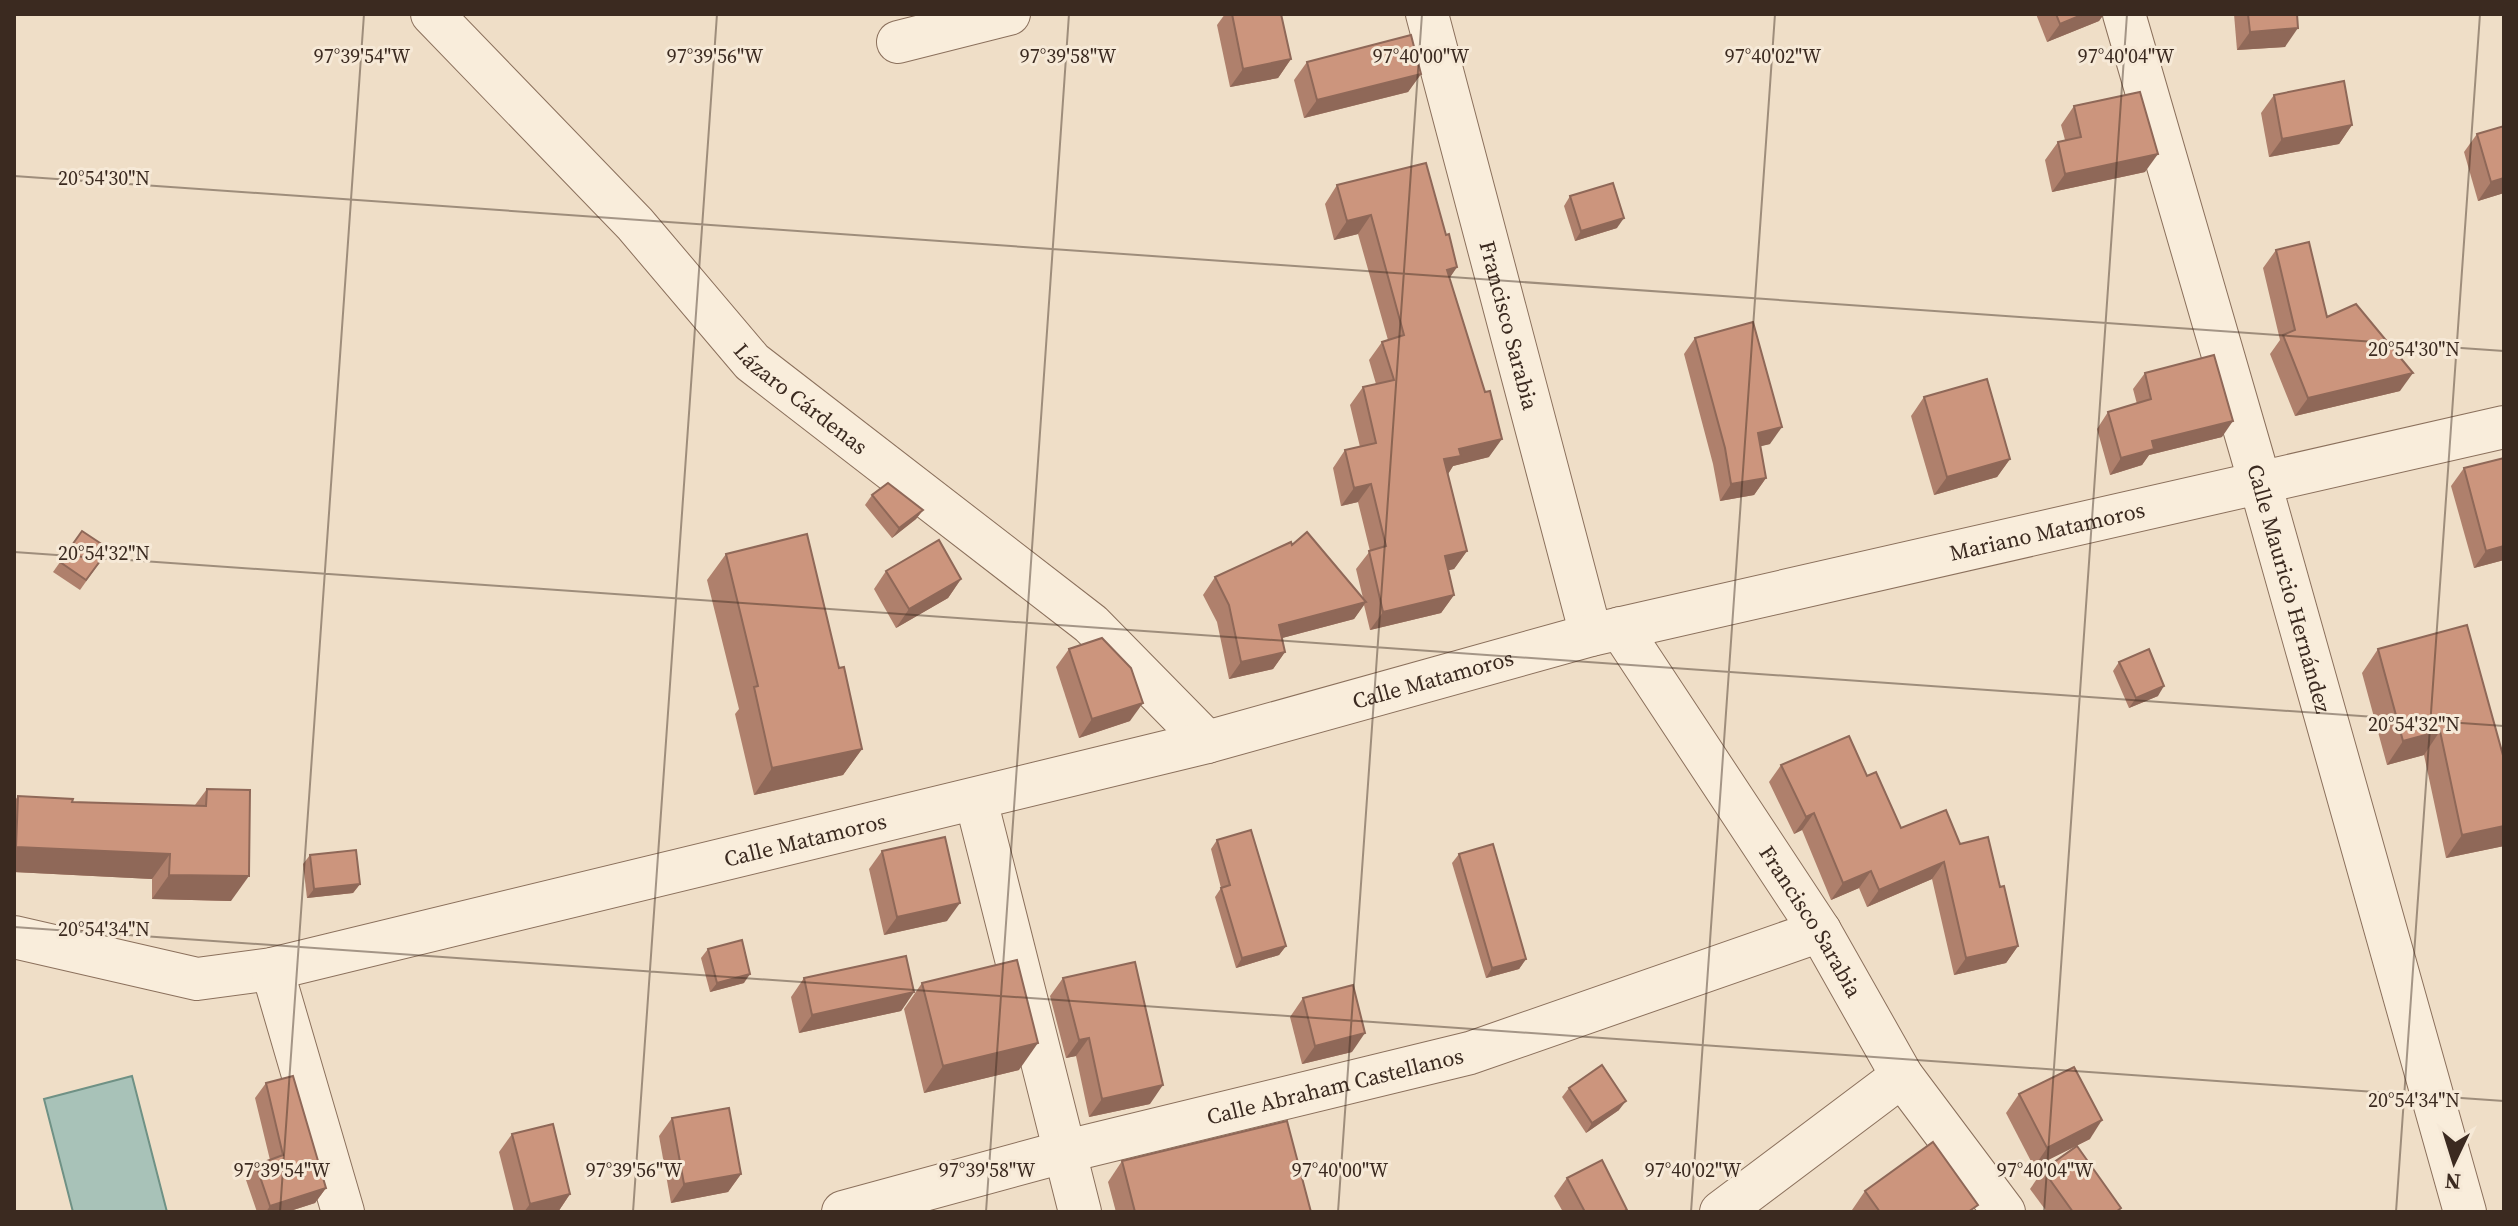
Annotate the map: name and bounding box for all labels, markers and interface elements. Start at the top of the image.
text: 97°39'54"W [314,42,411,70]
text: 97°39'56"W [667,42,764,70]
text: 97°39'58"W [1020,42,1117,70]
text: 97°40'00"W [1373,42,1470,70]
text: 97°40'02"W [1725,42,1822,70]
text: 97°40'04"W [2078,42,2175,70]
text: 20°54'30"N [58,164,150,192]
street label: Francisco Sarabia [1473,238,1546,414]
text: 20°54'30"N [2368,335,2460,363]
street label: Lázaro Cárdenas [727,336,874,461]
street label: Calle Mauricio Hernández [2240,461,2339,717]
street label: Mariano Matamoros [1946,494,2148,568]
text: 20°54'32"N [58,539,150,567]
street label: Calle Matamoros [1349,642,1517,716]
text: 20°54'32"N [2368,710,2460,738]
street label: Calle Matamoros [721,805,889,874]
street label: Francisco Sarabia [1752,839,1870,1003]
text: 20°54'34"N [58,915,150,943]
street label: Calle Abraham Castellanos [1204,1040,1466,1132]
text: 20°54'34"N [2368,1086,2460,1114]
north arrow [2414,1122,2494,1202]
text: 97°39'54"W [234,1156,331,1184]
text: 97°39'56"W [586,1156,683,1184]
text: 97°39'58"W [939,1156,1036,1184]
text: 97°40'00"W [1292,1156,1389,1184]
text: 97°40'02"W [1645,1156,1742,1184]
text: 97°40'04"W [1997,1156,2094,1184]
text: N [2444,1166,2462,1197]

